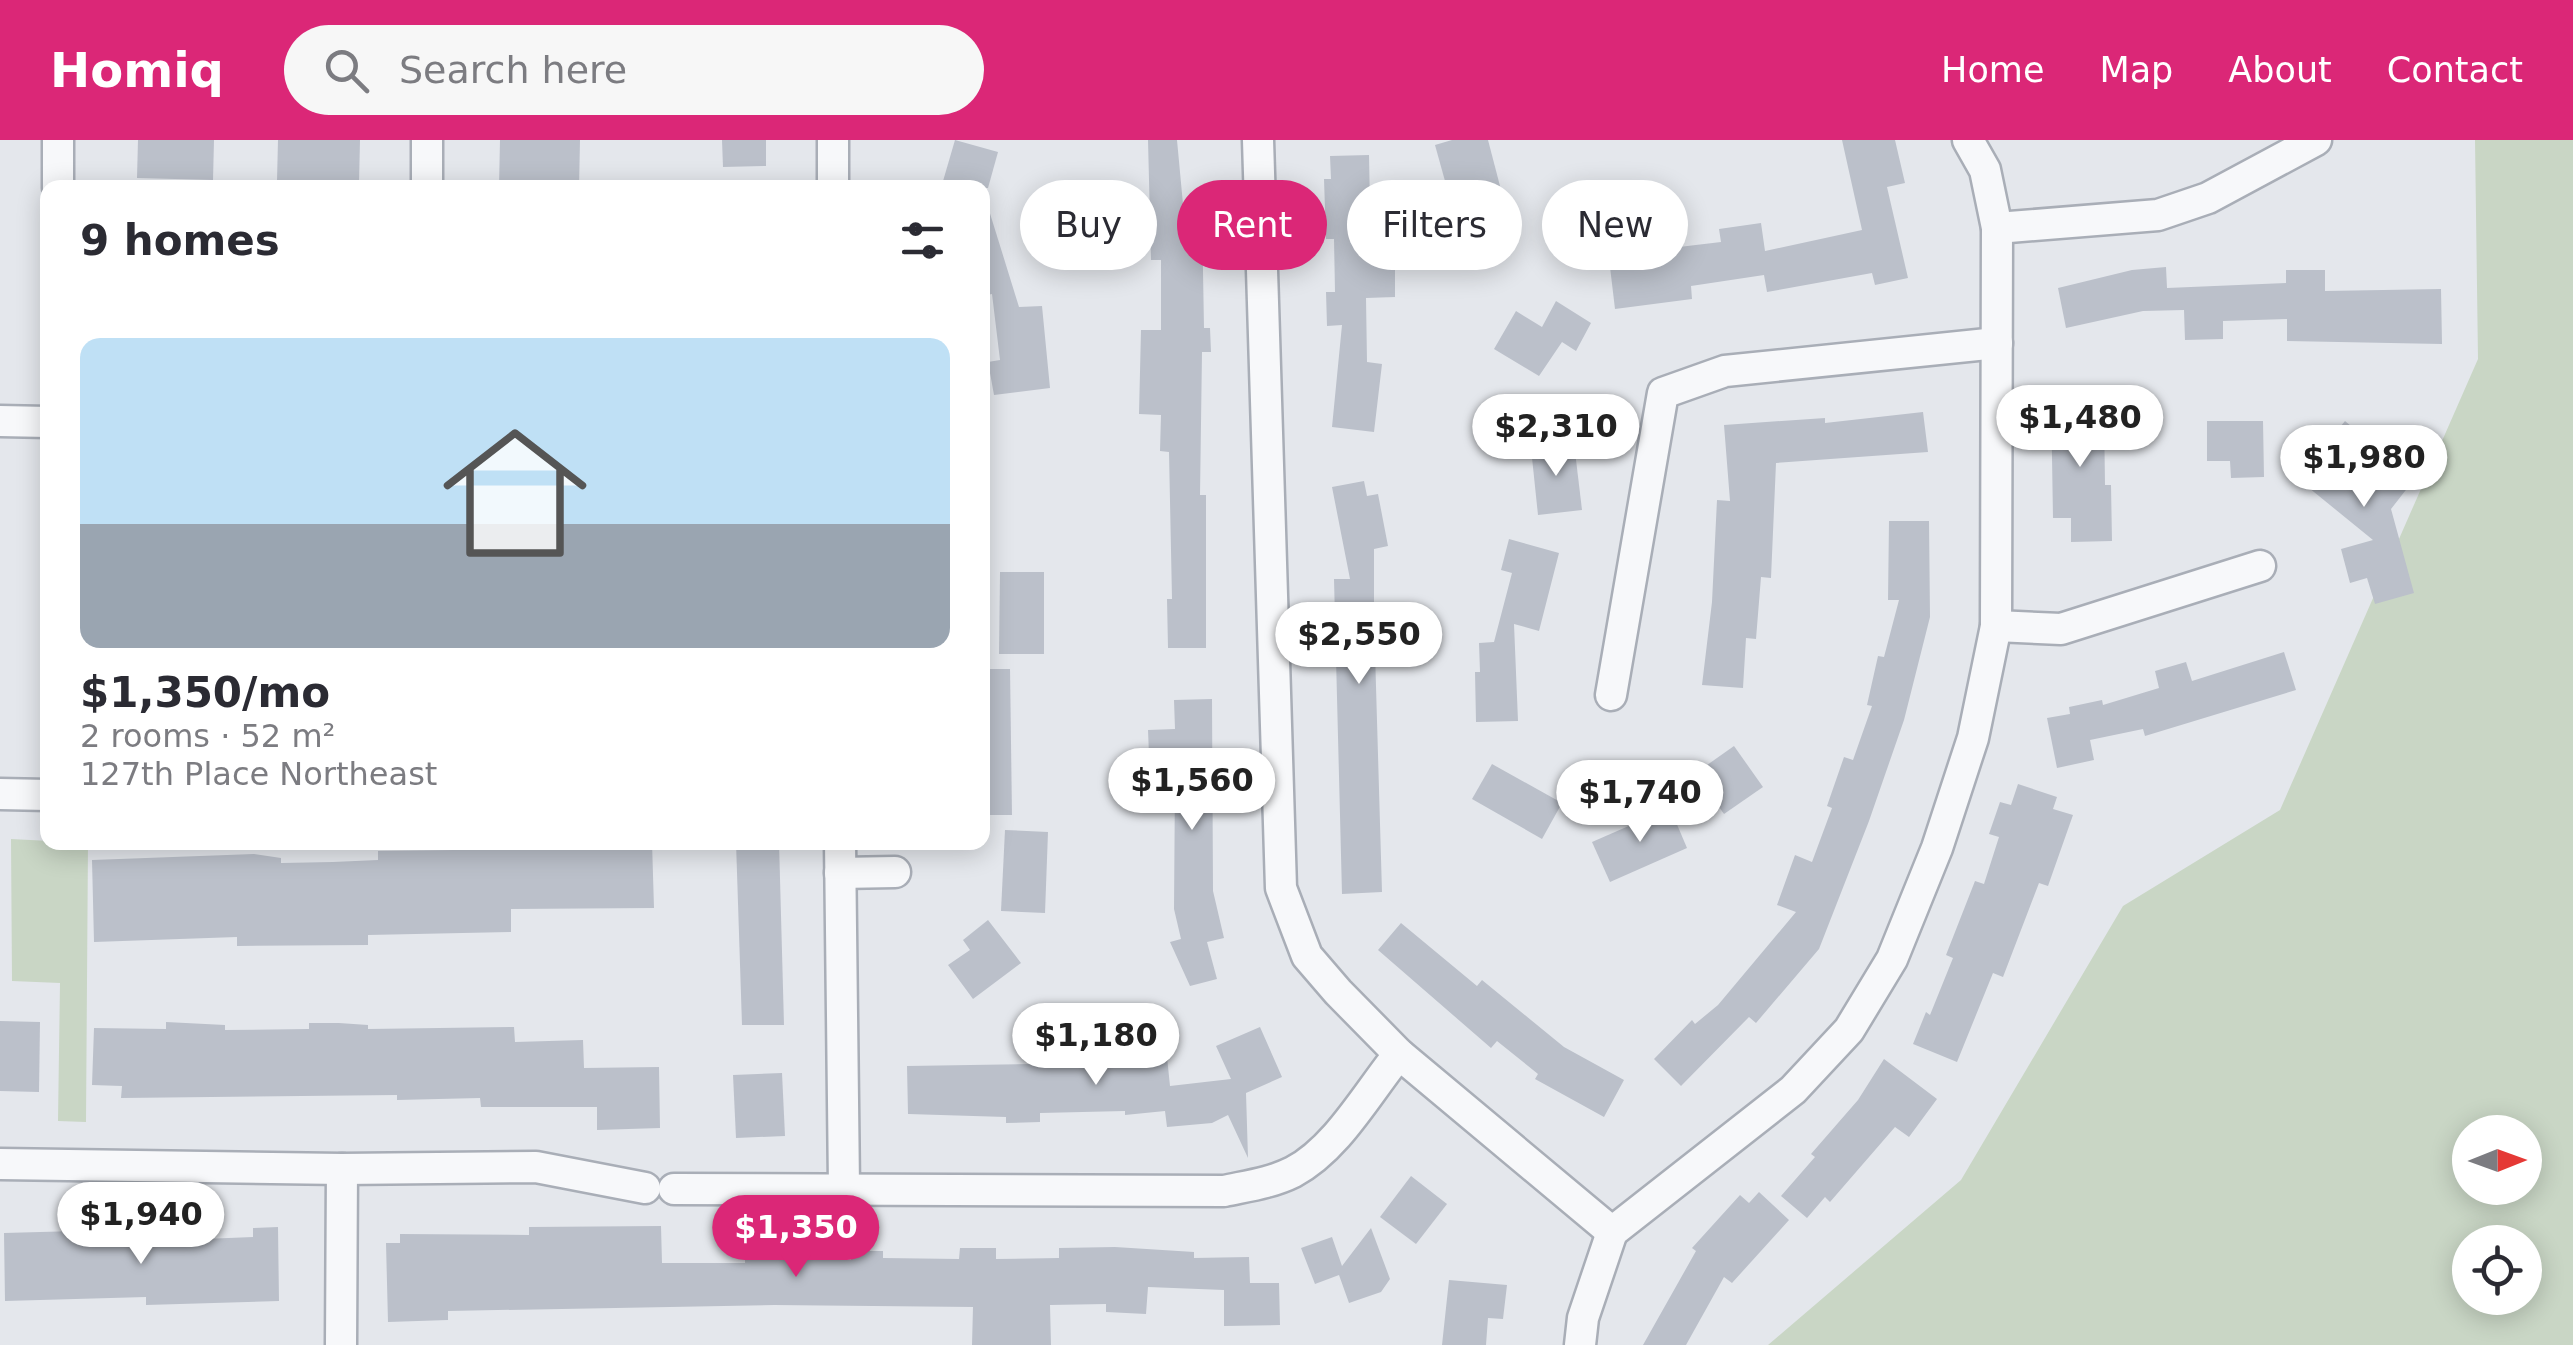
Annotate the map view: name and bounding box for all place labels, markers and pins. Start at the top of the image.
pin: $1,480 [1999,385,2161,470]
pin: $2,310 [1475,394,1637,479]
pin: $1,980 [2283,425,2445,510]
pin: $2,550 [1278,602,1440,687]
pin: $1,560 [1111,748,1273,833]
pin: $1,740 [1559,760,1721,845]
pin: $1,180 [1015,1003,1177,1088]
pin: $1,940 [60,1182,222,1267]
pin: $1,350 [715,1195,877,1280]

